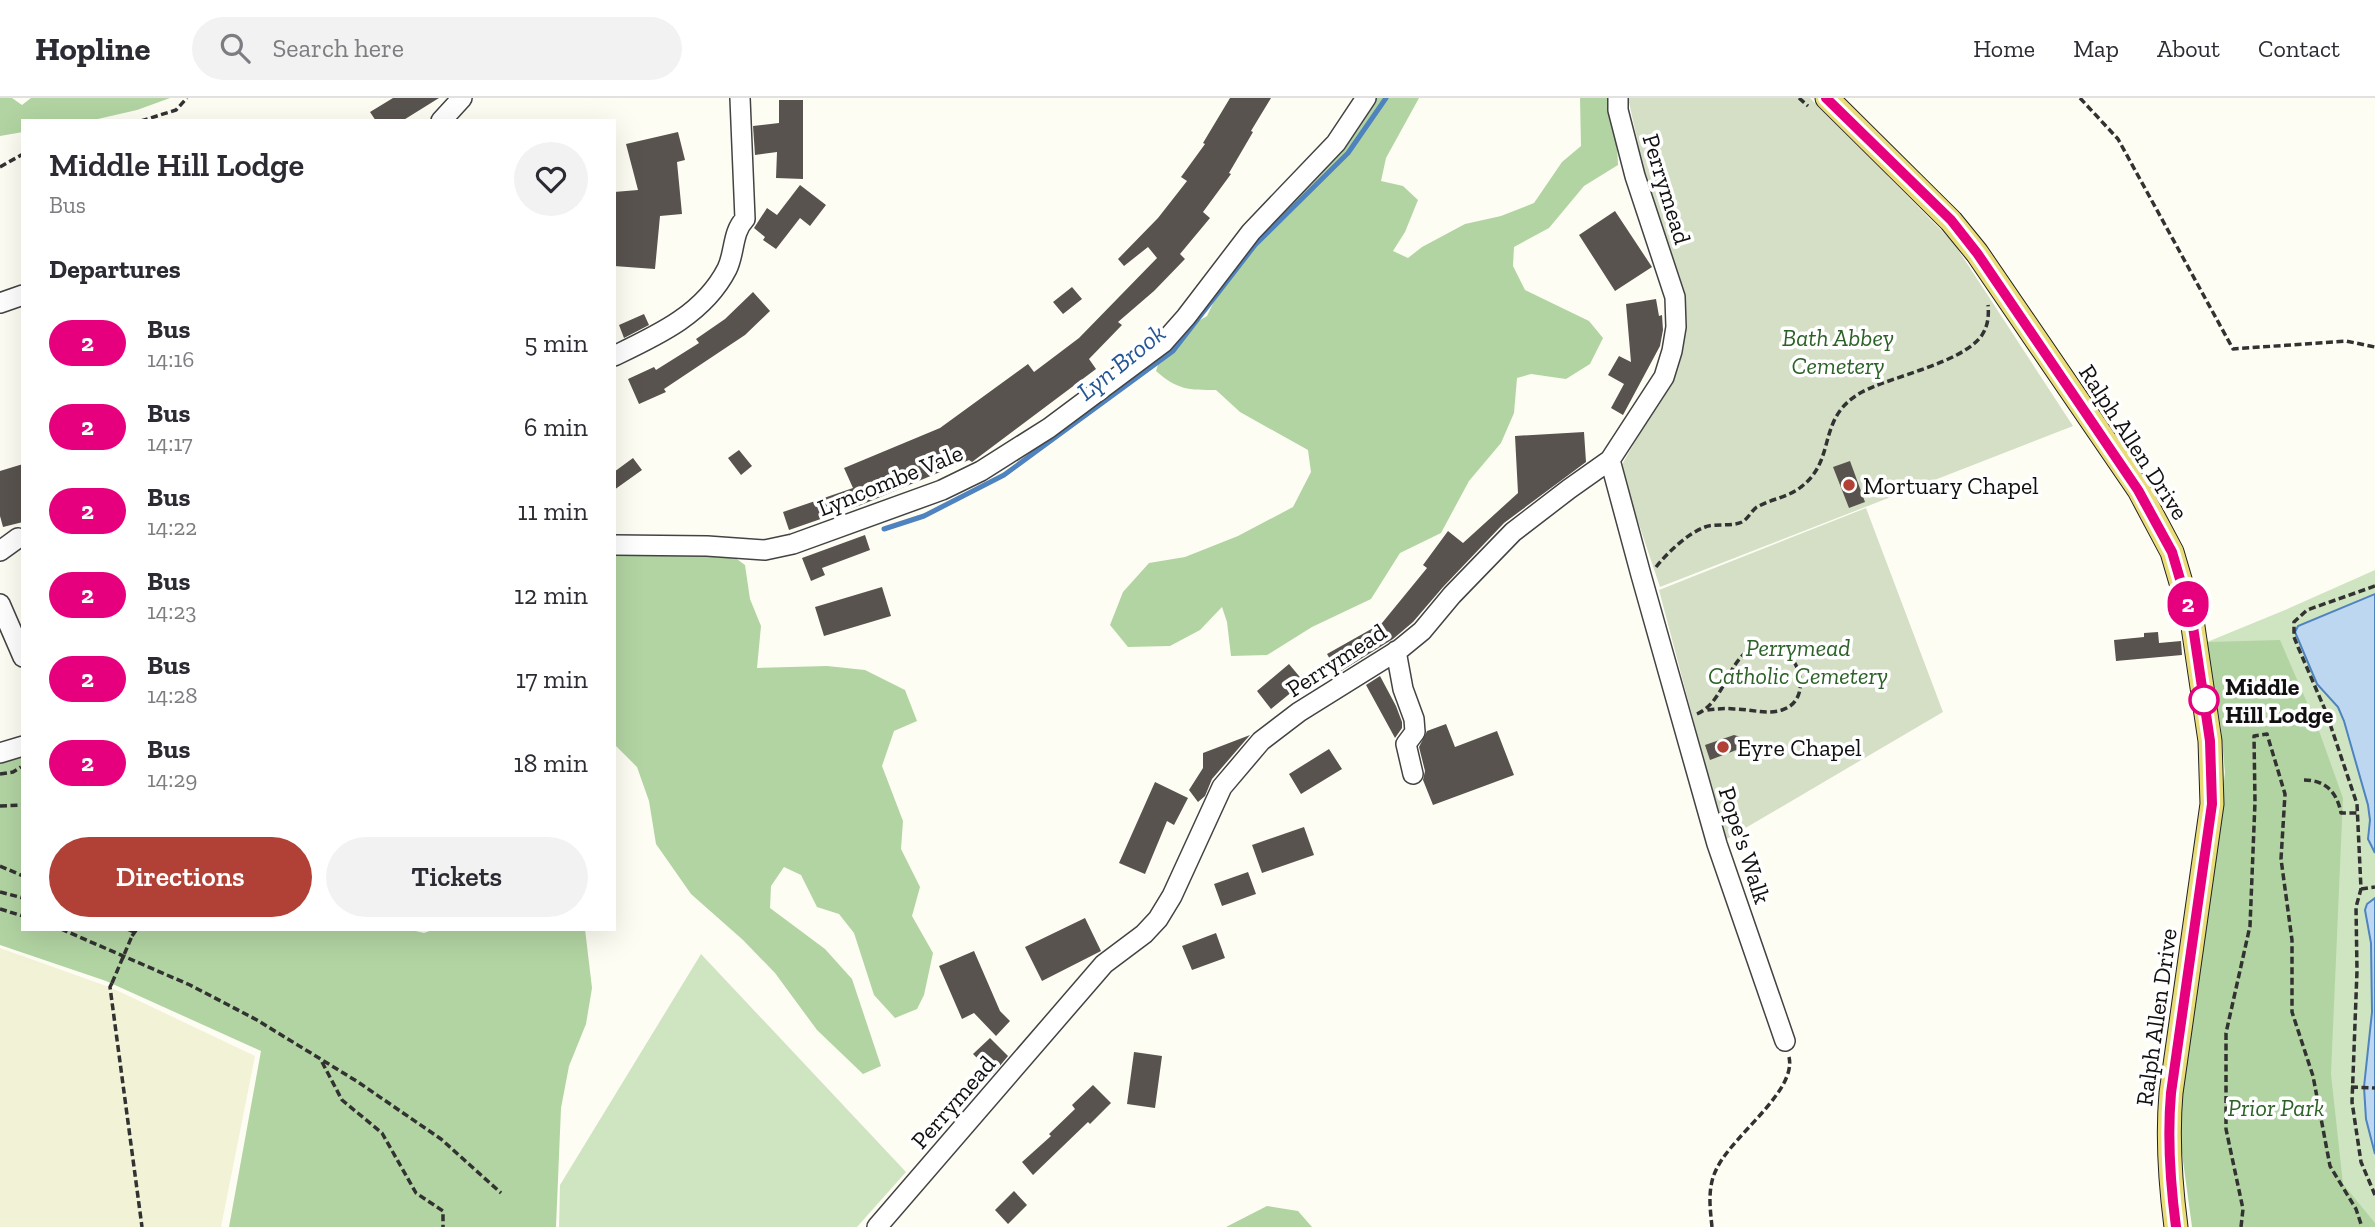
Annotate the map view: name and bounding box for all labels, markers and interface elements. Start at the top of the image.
search box [192,17,682,80]
text: Hopline [35,29,150,68]
icon: search [216,29,254,67]
text: Search here [272,32,404,64]
text: Home [1973,34,2035,63]
text: Map [2073,34,2119,63]
text: About [2157,34,2220,63]
text: Contact [2258,34,2340,63]
street label: Perrymead [1637,130,1697,248]
button: heart [514,142,588,216]
text: Middle Hill Lodge [49,145,304,184]
text: Bus [49,191,86,219]
text: Departures [49,253,181,285]
text: Bus [147,313,190,345]
water label: Lyn Brook [1070,317,1172,407]
park label: Bath Abbey Cemetery [1782,323,1894,380]
text: 5 min [524,327,588,359]
text: 2 [81,328,94,357]
text: 14:16 [147,345,194,373]
street label: Ralph Allen Drive [2073,359,2195,525]
text: Bus [147,397,190,429]
text: 6 min [524,411,588,443]
text: 2 [81,412,94,441]
text: 14:17 [147,429,193,457]
street label: Lyncombe Vale [813,438,967,522]
place label: Mortuary Chapel [1863,471,2039,500]
marker: Mortuary Chapel [1841,477,1857,493]
text: Bus [147,481,190,513]
text: 11 min [517,495,588,527]
text: 2 [81,496,94,525]
text: 14:22 [147,513,197,541]
text: Bus [147,565,190,597]
text: 12 min [514,579,588,611]
text: 2 [81,580,94,609]
line badge: 2 [2165,581,2211,627]
text: 2 [2182,589,2194,618]
text: 14:23 [147,597,197,625]
street label: Perrymead [1280,617,1392,703]
park label: Perrymead Catholic Cemetery [1708,633,1888,690]
text: Bus [147,649,190,681]
text: 17 min [516,663,588,695]
text: 2 [81,664,94,693]
place label: Middle Hill Lodge [2225,672,2334,729]
text: 14:28 [147,681,198,709]
marker: Middle Hill Lodge [2189,685,2219,715]
text: Bus [147,733,190,765]
place label: Eyre Chapel [1737,733,1862,762]
marker: Eyre Chapel [1715,739,1731,755]
text: 18 min [513,747,588,779]
text: 2 [81,748,94,777]
text: 14:29 [147,765,197,793]
street label: Pope's Walk [1712,783,1778,908]
button: Directions [49,837,312,917]
button: Tickets [326,837,588,917]
street label: Ralph Allen Drive [2129,926,2183,1108]
street label: Perrymead [905,1050,1001,1154]
park label: Prior Park [2228,1093,2325,1122]

